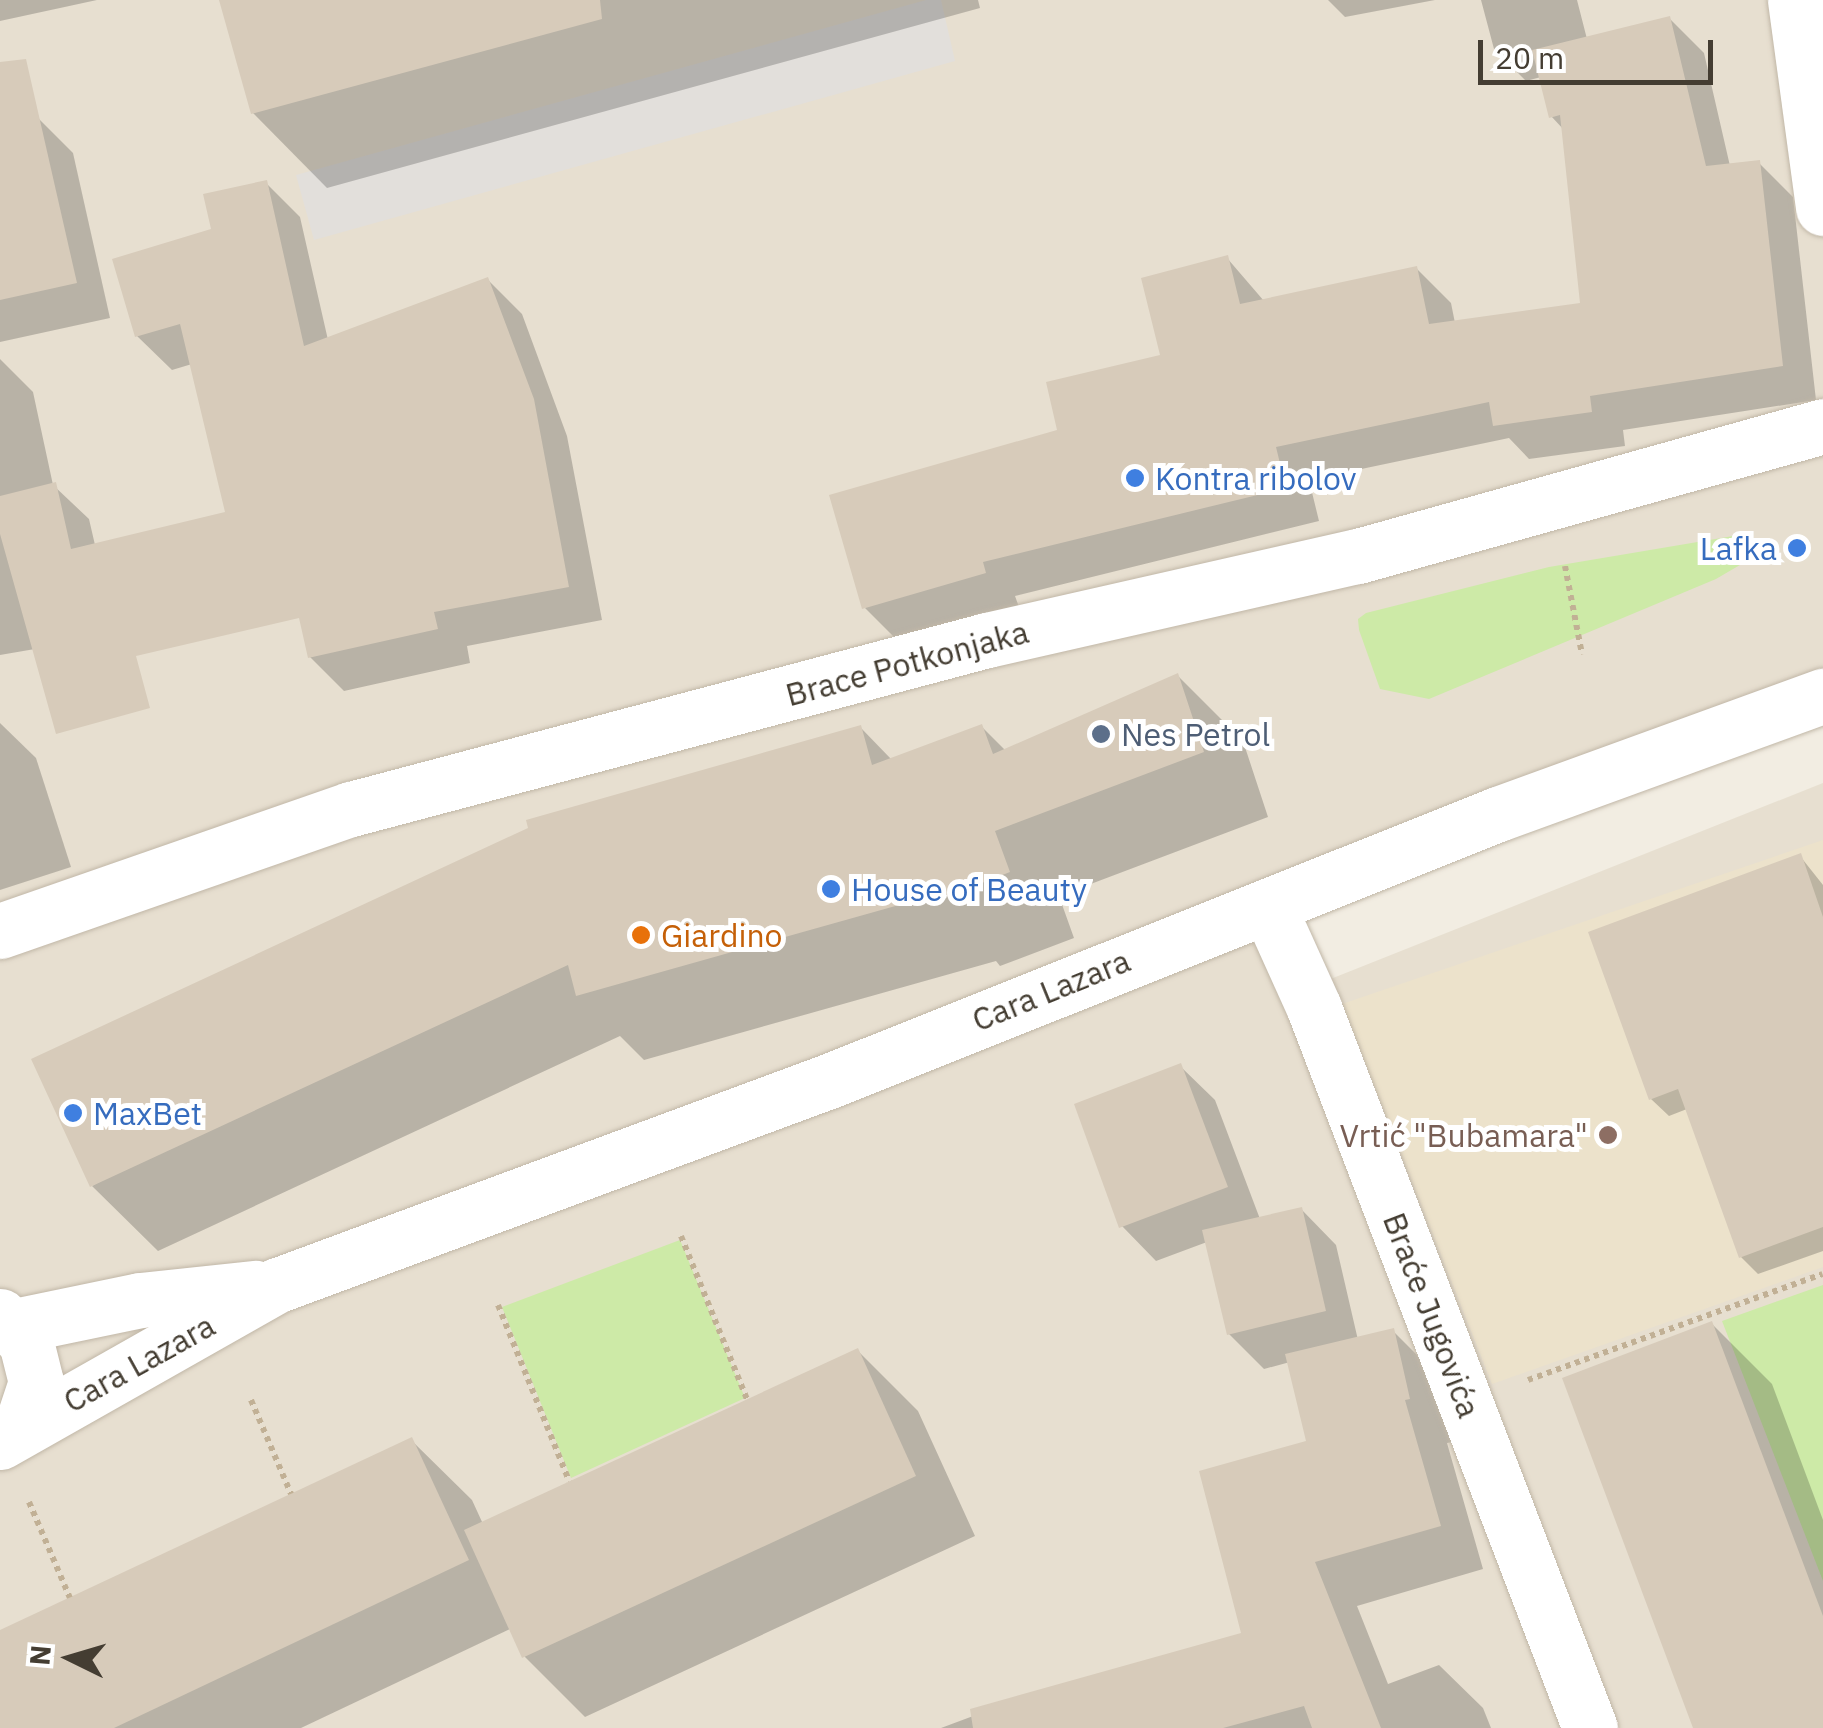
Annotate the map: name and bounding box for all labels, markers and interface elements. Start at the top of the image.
scale bar [1483,20,1718,82]
text: 20 m [1495,38,1564,77]
place label: Kontra ribolov [1155,459,1356,497]
marker: Kontra ribolov [1124,467,1146,489]
place label: Lafka [1700,529,1777,567]
marker: Lafka [1786,537,1808,559]
street label: Brace Potkonjaka [781,612,1033,714]
place label: Nes Petrol [1121,715,1270,753]
marker: Nes Petrol [1090,723,1112,745]
place label: House of Beauty [851,870,1087,908]
marker: House of Beauty [820,878,842,900]
place label: Giardino [661,916,783,954]
marker: Giardino [630,924,652,946]
street label: Cara Lazara [966,941,1136,1039]
place label: MaxBet [93,1094,202,1132]
marker: MaxBet [62,1102,84,1124]
place label: Vrtić "Bubamara" [1339,1116,1588,1154]
marker: Vrtić "Bubamara" [1597,1124,1619,1146]
street label: Braće Jugovića [1375,1207,1489,1423]
street label: Cara Lazara [57,1306,221,1420]
north arrow [20,1608,120,1708]
text: N [20,1644,59,1667]

